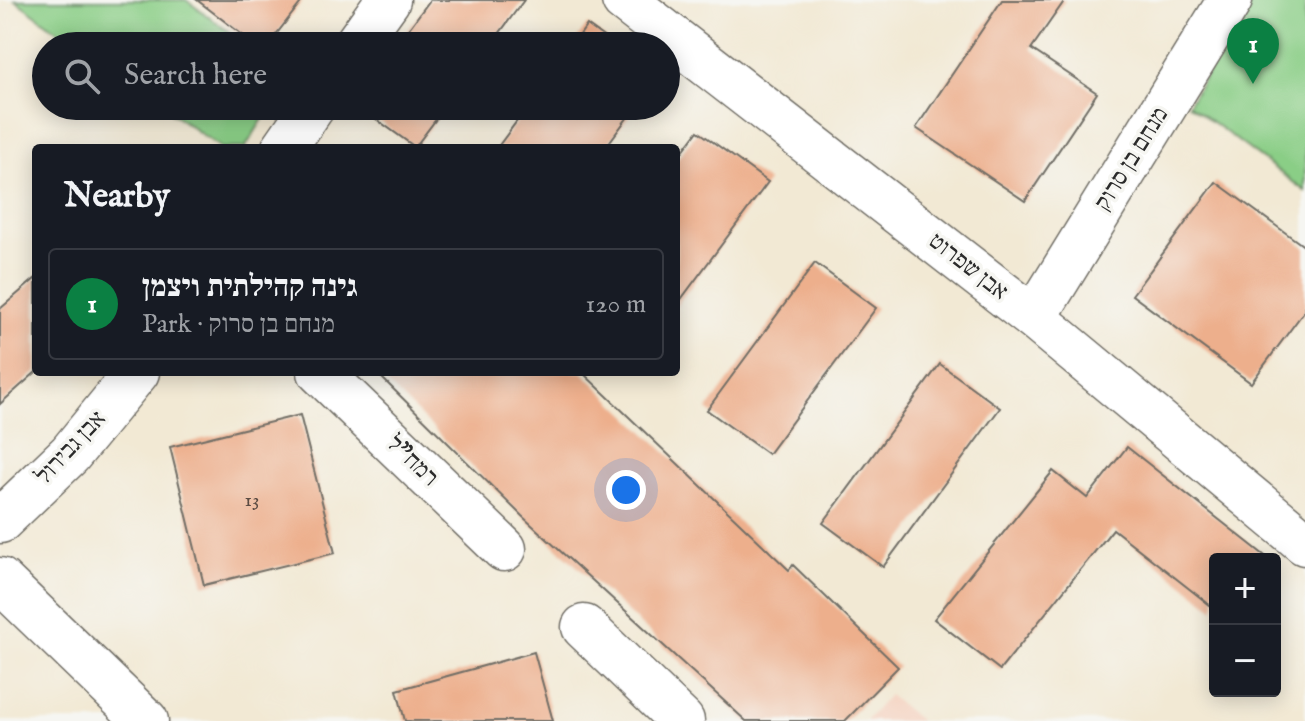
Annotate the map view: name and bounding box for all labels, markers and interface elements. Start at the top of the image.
pin: 1 [1227,18,1279,84]
search box [32,32,680,120]
icon: search [60,54,104,98]
text: Search here [124,57,267,95]
street label: מנחם בן סרוק [1088,101,1176,217]
text: Nearby [64,175,170,218]
street label: אבן שפרוט [922,226,1014,308]
text: גינה קהילתית ויצמן [142,269,358,307]
text: 1 [87,288,97,321]
text: 120 m [586,288,646,321]
text: Park · מנחם בן סרוק [142,308,335,341]
street label: אבן גבירול [29,404,113,492]
street label: רמח"ל [379,429,445,493]
your location [606,470,646,510]
house number: 13 [245,488,259,513]
map controls [1209,553,1281,697]
button: + [1209,553,1281,625]
button: − [1209,625,1281,697]

